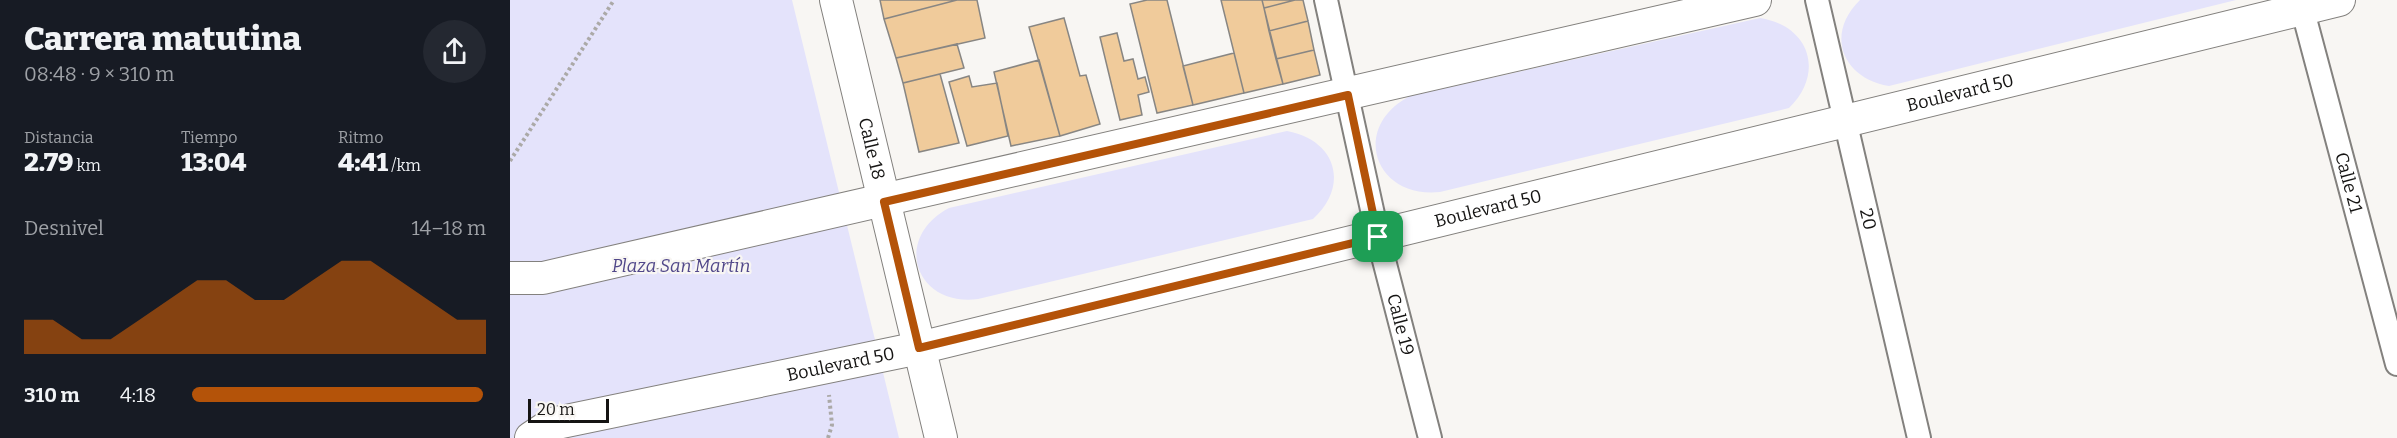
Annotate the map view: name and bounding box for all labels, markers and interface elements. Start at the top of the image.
text: Carrera matutina [24,19,301,59]
button: share [423,20,486,83]
text: 08:48 · 9 × 310 m [24,62,174,86]
street label: Boulevard 50 [1904,69,2016,117]
street label: Calle 18 [854,116,890,182]
text: Distancia [24,128,93,147]
text: Tiempo [181,128,238,147]
text: Ritmo [338,128,383,147]
text: 2.79 [24,147,73,178]
text: 13:04 [181,147,246,178]
text: 4:41 [338,147,388,178]
street label: Calle 21 [2330,150,2367,216]
text: km [73,156,101,175]
text: /km [388,156,421,175]
street label: Boulevard 50 [1432,185,1544,232]
street label: 20 [1855,206,1881,232]
pin [1352,211,1403,262]
text: Desnivel [24,216,104,240]
text: 14–18 m [411,216,486,240]
icon: arrive [1361,220,1394,253]
park label: Plaza San Martín [612,255,750,277]
street label: Calle 19 [1382,291,1419,358]
street label: Boulevard 50 [785,342,897,386]
text: 310 m [24,383,80,407]
text: 4:18 [120,383,156,407]
scale bar [528,396,609,424]
text: 20 m [537,400,574,419]

